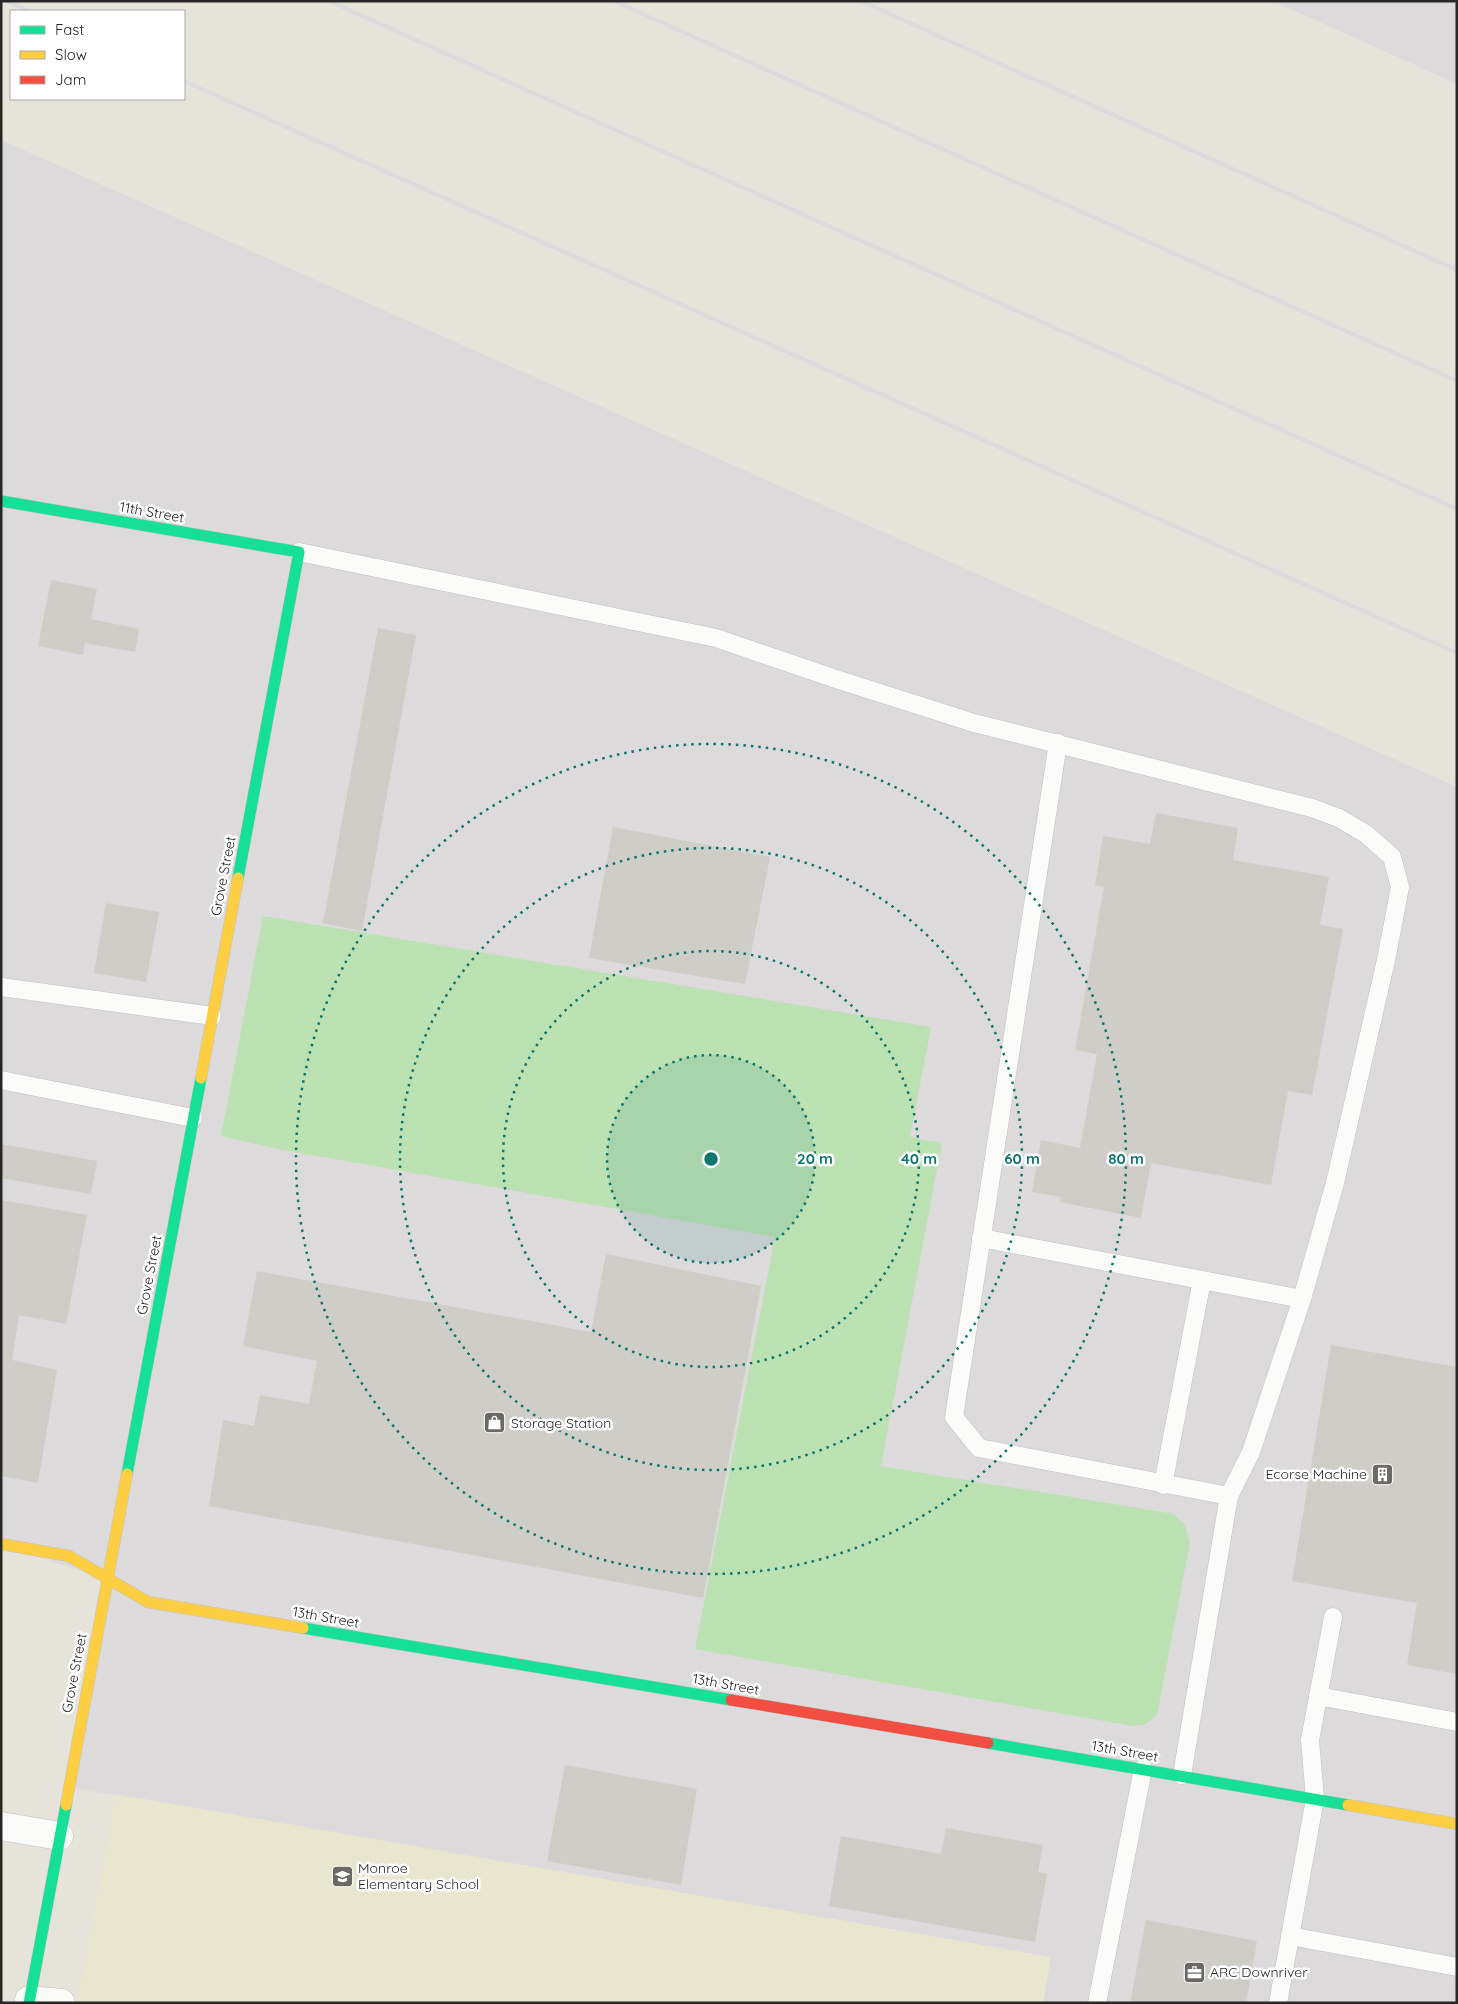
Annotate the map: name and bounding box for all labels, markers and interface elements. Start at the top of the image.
legend [10,10,185,100]
text: Fast [55,20,84,39]
text: Slow [55,45,87,64]
text: Jam [55,70,86,89]
street label: 11th Street [118,497,186,527]
street label: Grove Street [206,835,240,917]
text: 20 m [797,1149,833,1168]
text: 40 m [901,1149,937,1168]
text: 60 m [1004,1149,1040,1168]
text: 80 m [1108,1149,1144,1168]
centre of rings [702,1150,720,1168]
street label: Grove Street [132,1234,166,1316]
shop icon: Storage Station [483,1411,507,1435]
place label: Storage Station [511,1414,611,1432]
building icon: Ecorse Machine [1371,1462,1395,1486]
place label: Ecorse Machine [1265,1465,1367,1483]
street label: 13th Street [291,1602,361,1632]
street label: Grove Street [57,1632,91,1714]
street label: 13th Street [691,1669,761,1699]
street label: 13th Street [1090,1736,1160,1766]
place label: Monroe Elementary School [358,1859,479,1893]
school or university icon: Monroe Elementary School [330,1864,354,1888]
office icon: ARC Downriver [1182,1960,1206,1984]
place label: ARC Downriver [1210,1963,1308,1981]

